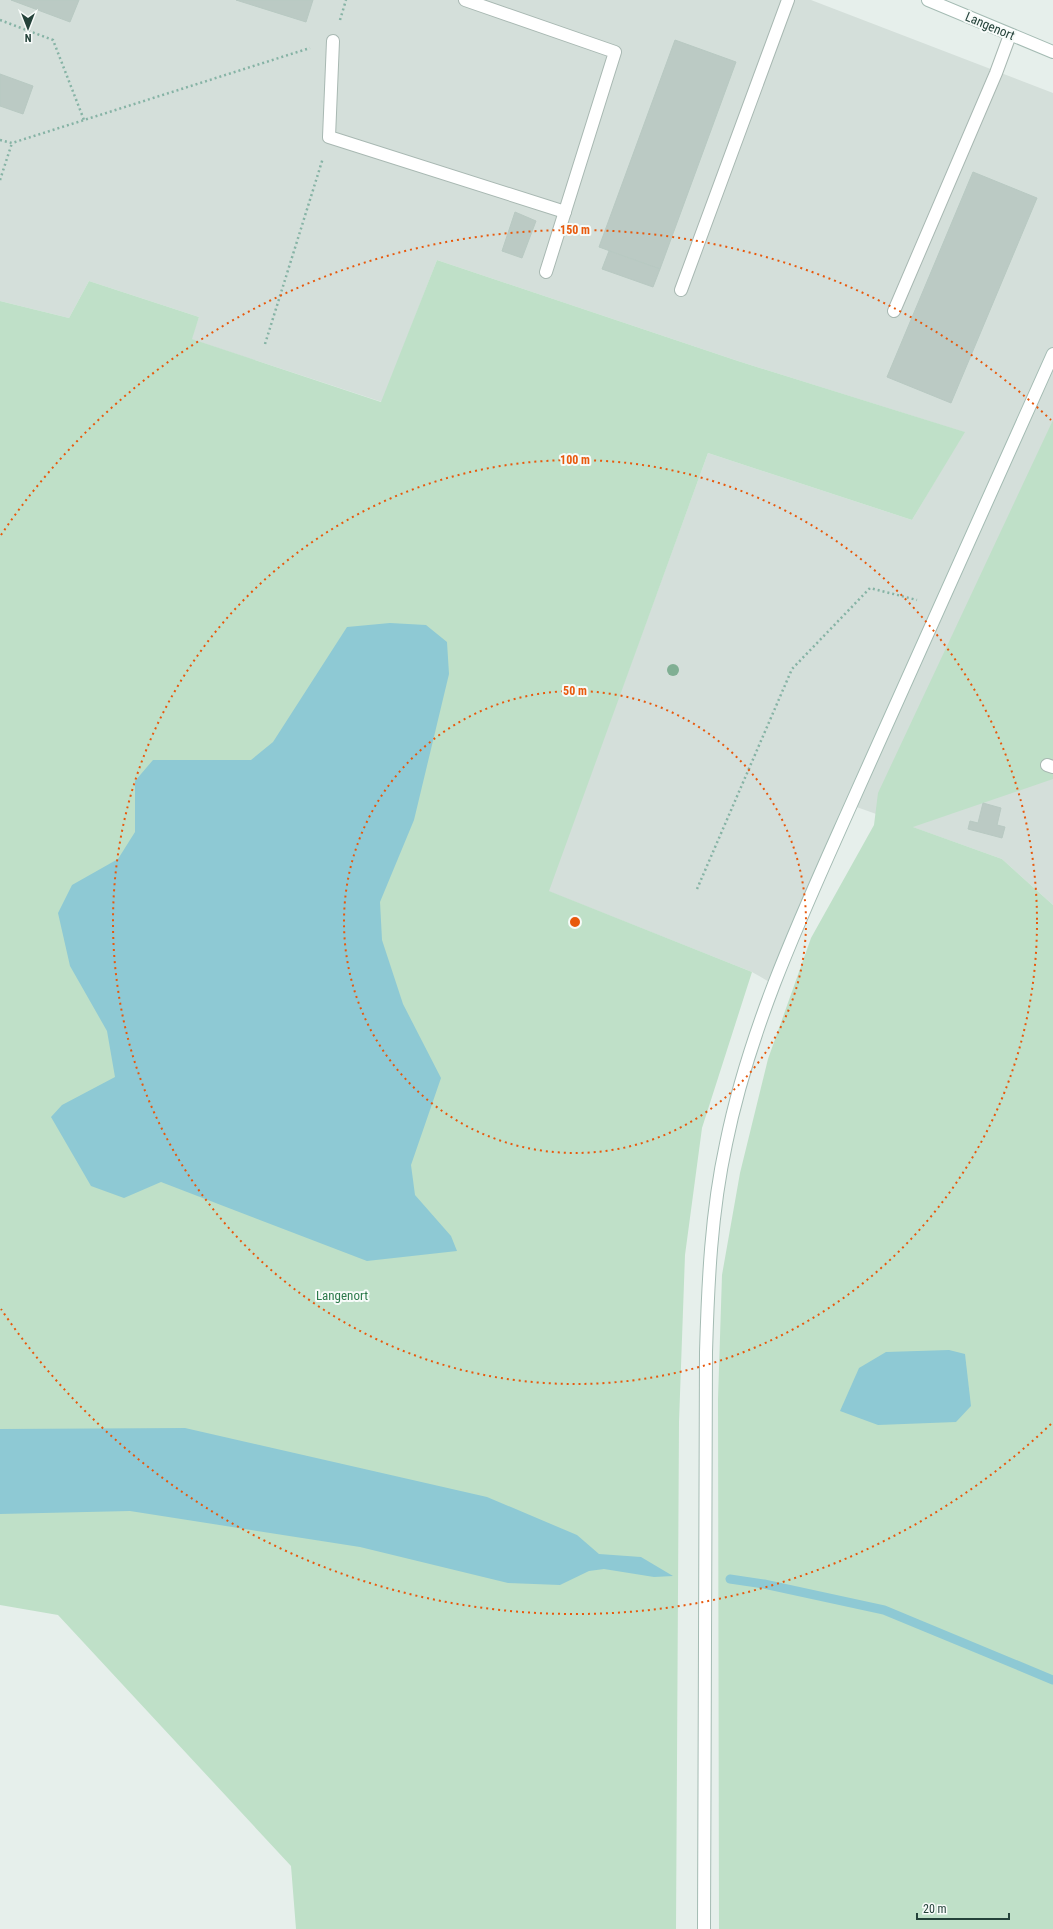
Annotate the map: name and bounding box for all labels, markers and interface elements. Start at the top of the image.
north arrow [8,8,48,48]
street label: Langenort [963,9,1017,43]
text: N [24,31,31,44]
text: 150 m [560,223,590,237]
text: 100 m [560,453,590,467]
text: 50 m [563,684,587,698]
centre of rings [568,915,582,929]
park label: Langenort [316,1288,368,1303]
scale bar [917,1895,1009,1921]
text: 20 m [923,1902,947,1916]

